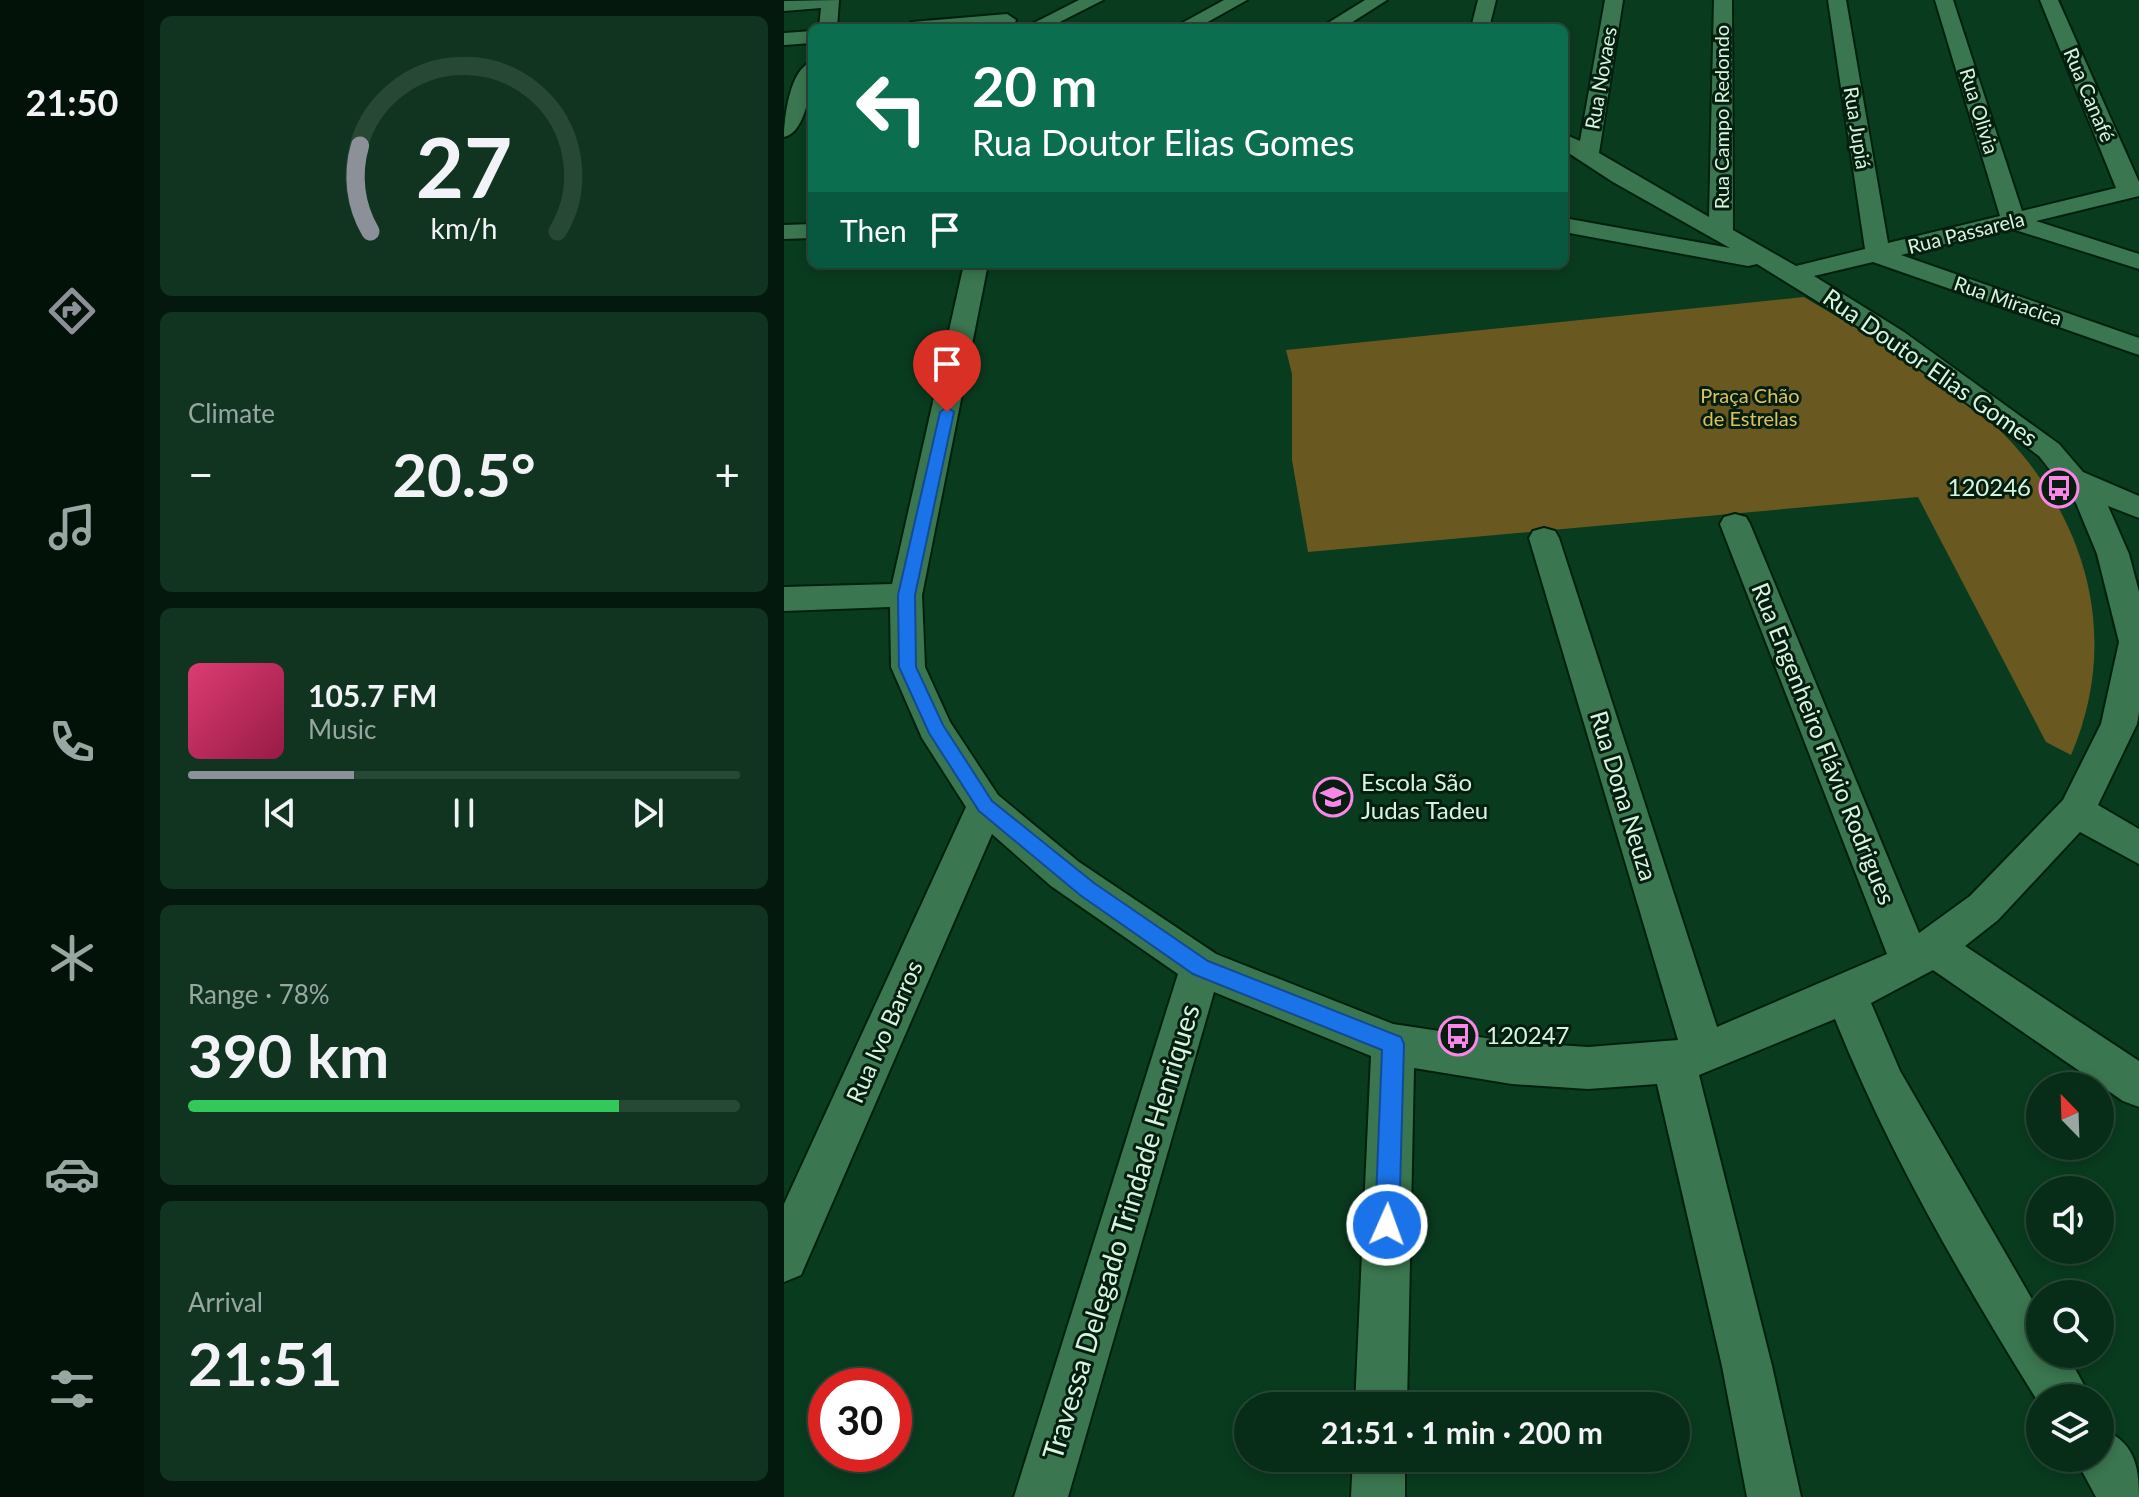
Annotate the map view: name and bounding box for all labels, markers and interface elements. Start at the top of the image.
street label: Rua Novaes [1579,25,1621,131]
street label: Rua Campo Redondo [1709,25,1733,209]
street label: Rua Canafé [2059,44,2120,145]
text: 20 m [972,52,1097,119]
icon: left [840,56,944,160]
street label: Rua Olivia [1956,65,2004,157]
text: 21:50 [26,80,118,124]
street label: Rua Jupiá [1840,85,1876,171]
text: 27 [416,116,512,216]
text: Rua Doutor Elias Gomes [972,120,1355,164]
street label: Rua Passarela [1905,206,2027,258]
icon: arrive [923,208,967,252]
text: km/h [431,211,497,245]
text: Then [840,212,907,248]
street label: Rua Miracica [1951,270,2065,330]
street label: Rua Doutor Elias Gomes [1818,282,2044,452]
icon: directions [44,283,100,339]
pin [913,330,981,412]
icon: arrive [925,342,969,386]
park label: Praça Chão de Estrelas [1700,383,1800,430]
text: Climate [188,397,275,429]
text: 20.5° [392,438,536,510]
text: − [188,448,214,500]
text: + [714,448,740,500]
bus stop icon: 120246 [2038,467,2080,509]
place label: 120246 [1947,472,2031,501]
icon: music [44,499,100,555]
street label: Rua Engenheiro Flávio Rodrigues [1746,578,1902,909]
text: 105.7 FM [308,677,437,713]
street label: Rua Dona Neuza [1585,707,1664,884]
text: Music [308,713,376,745]
icon: phone [44,714,100,770]
place label: Escola São Judas Tadeu [1361,767,1488,824]
school or university icon: Escola São Judas Tadeu [1312,776,1354,818]
icon: previous [258,791,302,835]
icon: pause [442,791,486,835]
icon: next [626,791,670,835]
icon: climate [44,930,100,986]
street label: Rua Ivo Barros [839,956,928,1107]
text: Range · 78% [188,978,330,1010]
street label: Travessa Delegado Trindade Henriques [1034,1000,1206,1464]
bus stop icon: 120247 [1437,1015,1479,1057]
text: 390 km [188,1019,389,1091]
place label: 120247 [1486,1020,1570,1049]
north arrow [2026,1072,2114,1160]
map controls [2026,1072,2114,1472]
icon: car [44,1146,100,1202]
button: sound [2026,1176,2114,1264]
position arrow [1345,1183,1429,1267]
button: search [2026,1280,2114,1368]
text: Arrival [188,1286,263,1318]
text: 21:51 [188,1327,343,1399]
icon: filters [44,1361,100,1417]
speed limit sign: 30 [808,1368,912,1472]
button: layers [2026,1384,2114,1472]
text: 21:51 · 1 min · 200 m [1321,1414,1603,1450]

